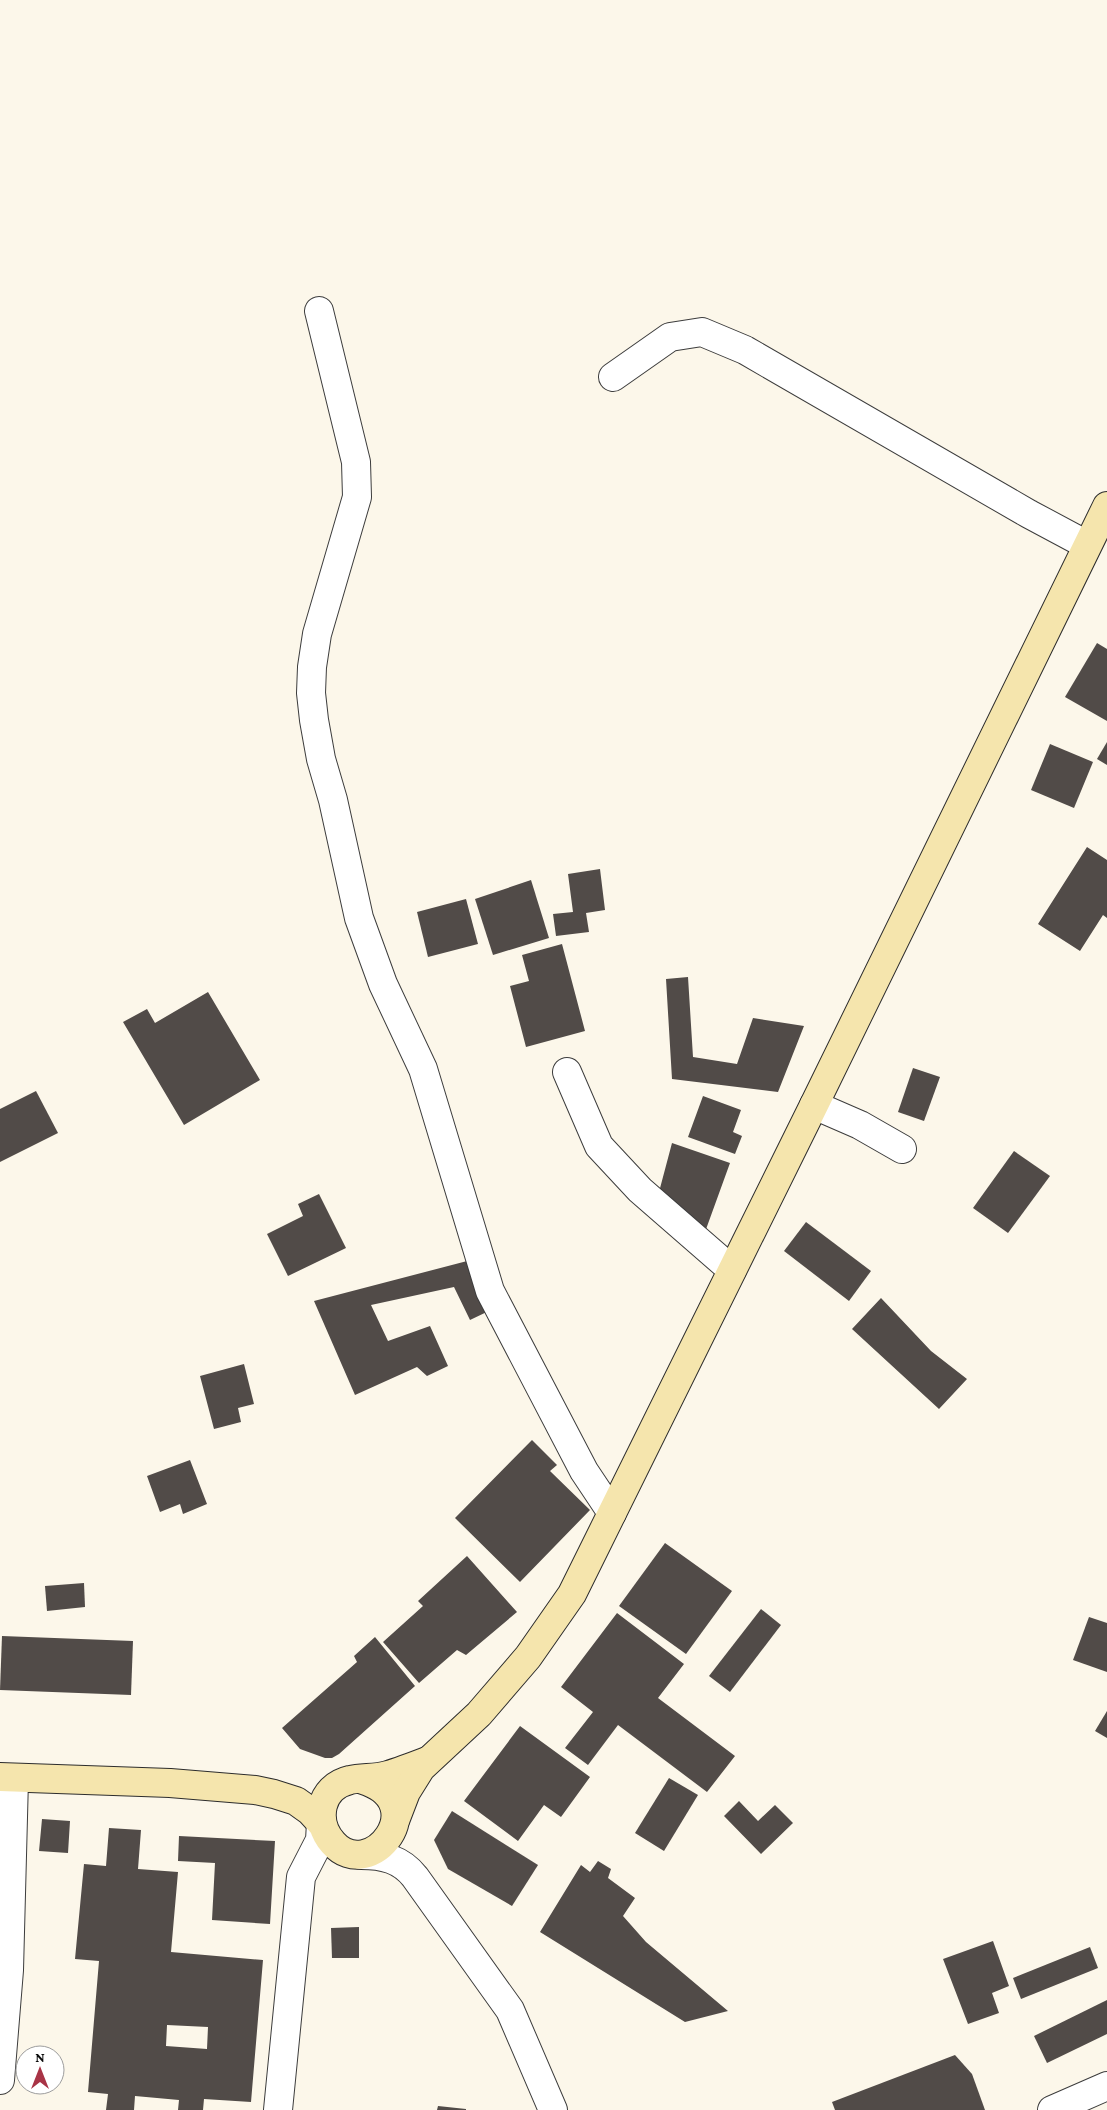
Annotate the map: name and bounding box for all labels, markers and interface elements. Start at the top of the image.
north arrow [15,2045,65,2095]
text: N [35,2049,45,2065]

